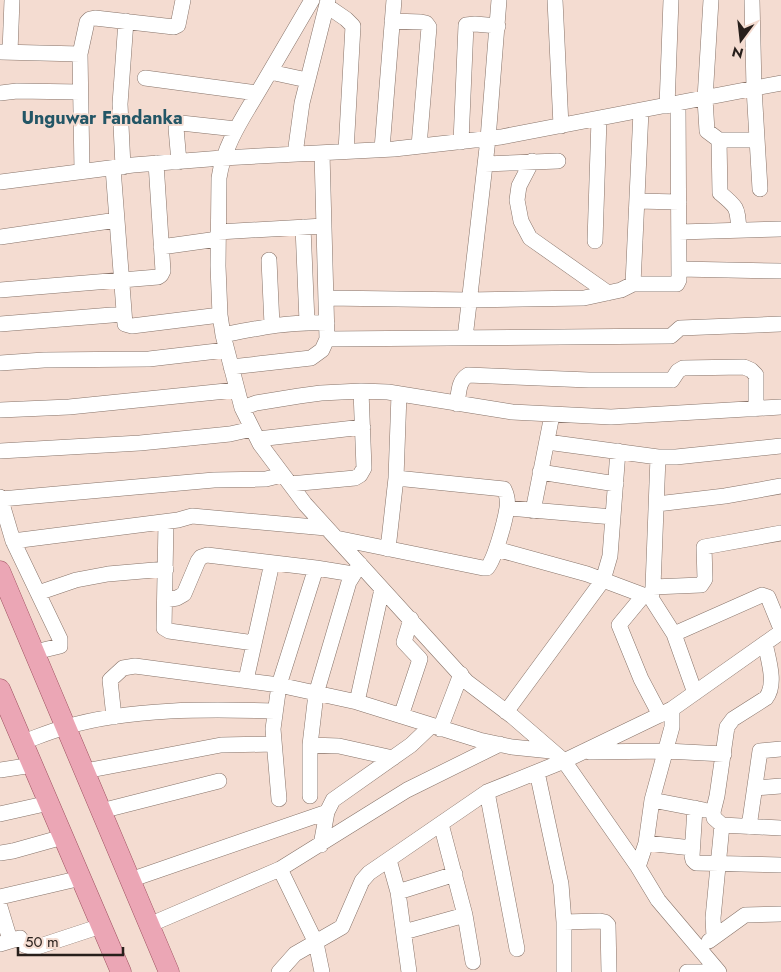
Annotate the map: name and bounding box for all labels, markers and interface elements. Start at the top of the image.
north arrow [716,15,766,65]
text: N [730,41,746,64]
district label: Unguwar Fandanka [21,105,183,131]
scale bar [18,924,122,956]
text: 50 m [25,931,59,953]

